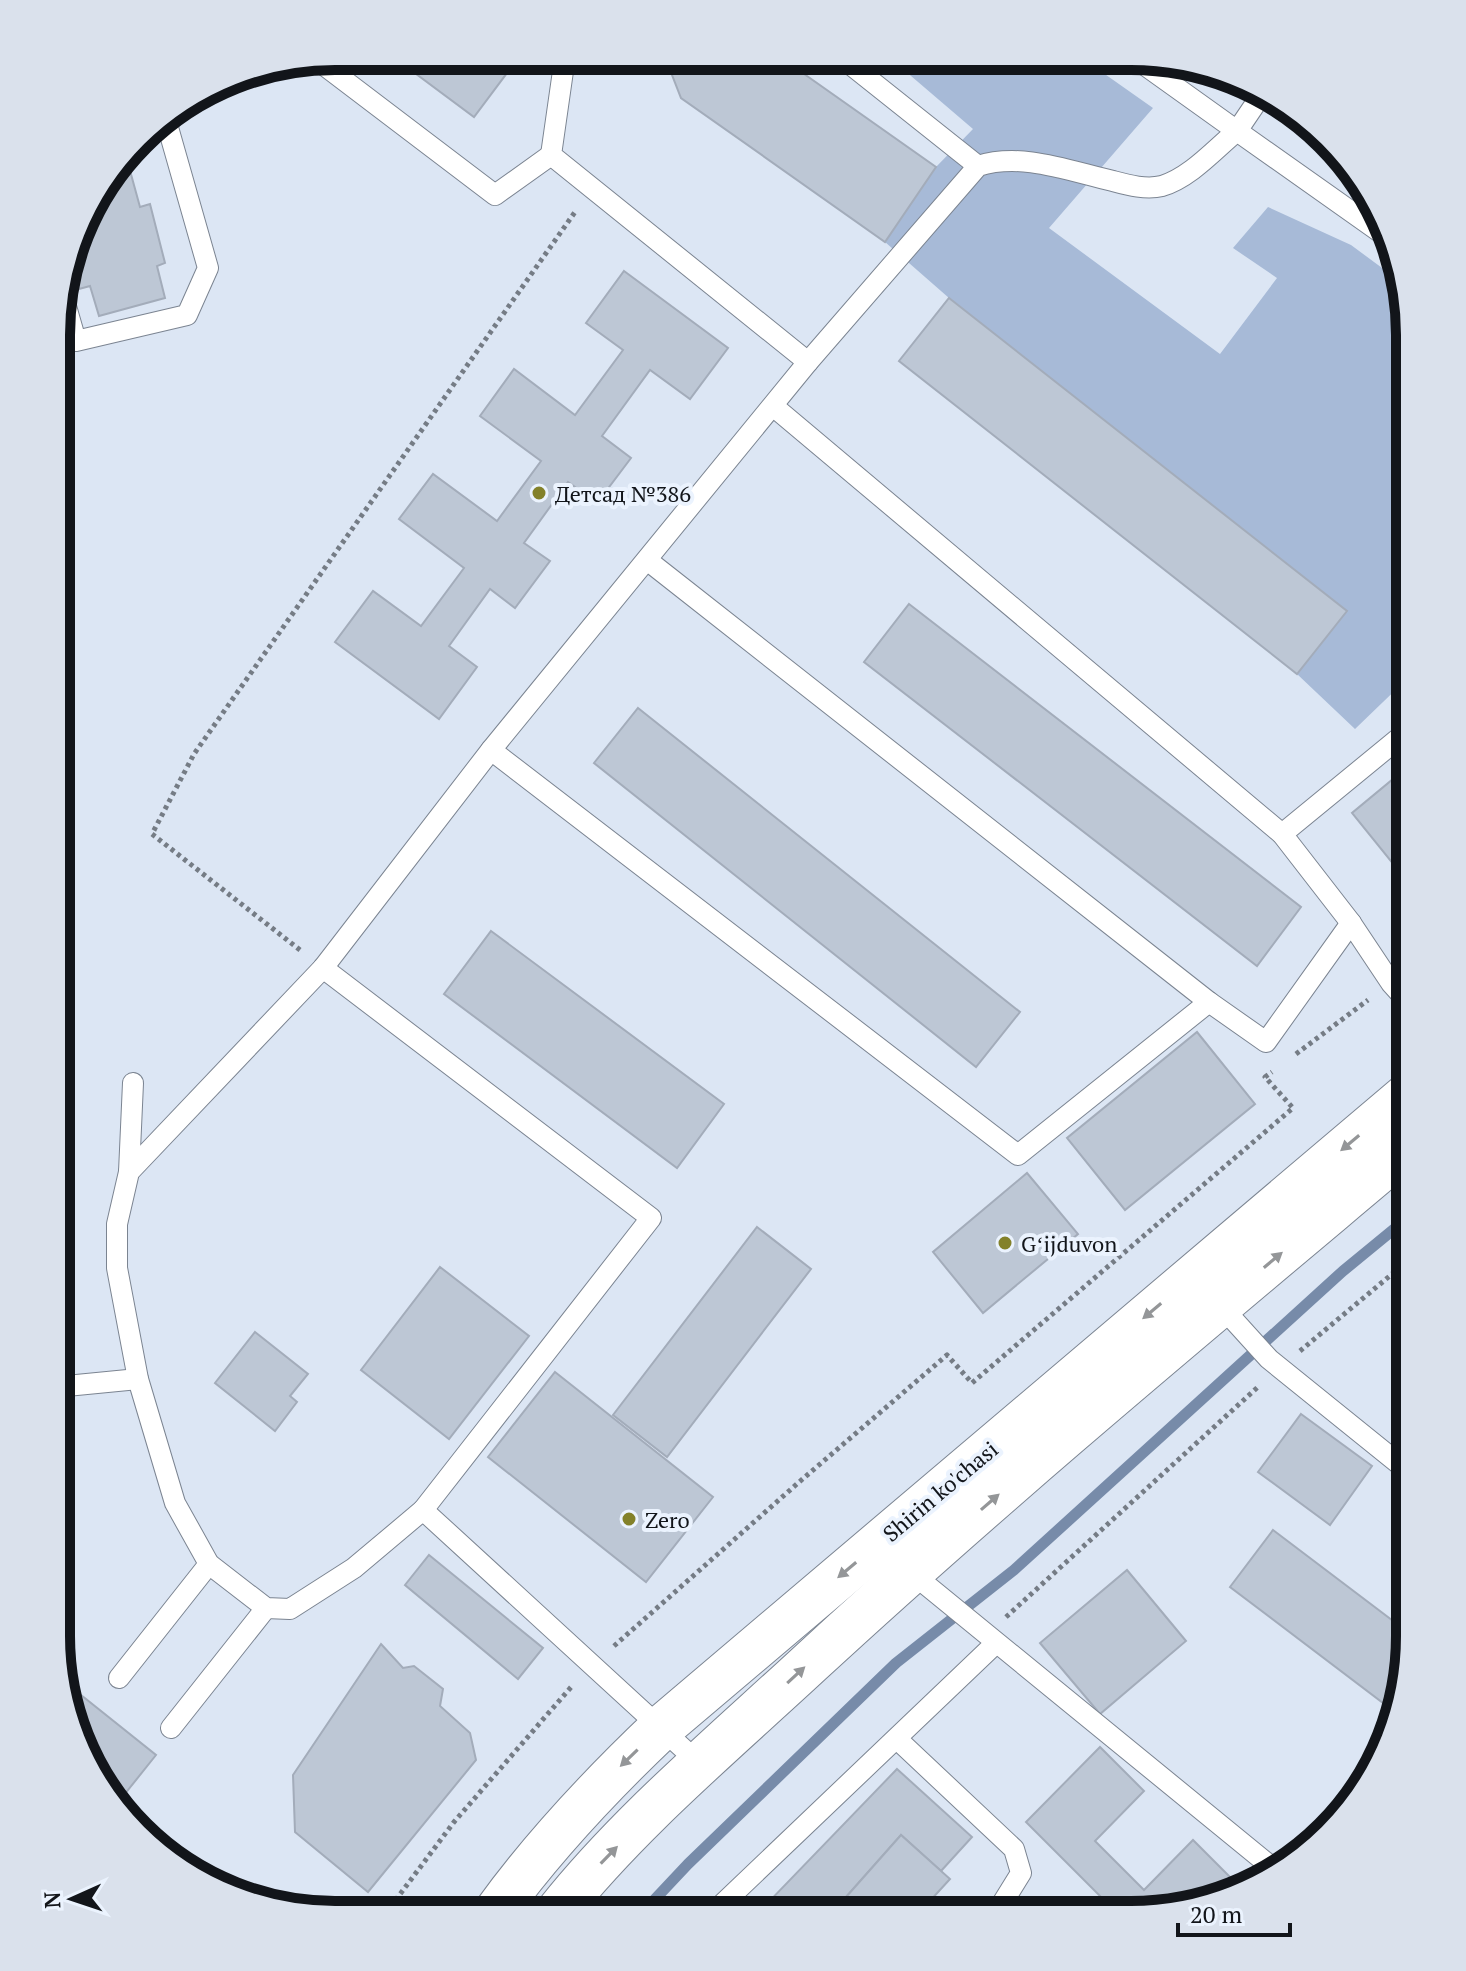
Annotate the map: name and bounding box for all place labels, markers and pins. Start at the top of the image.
place label: Детсад №386 [555,479,691,508]
marker: Детсад №386 [530,484,548,502]
place label: Gʻijduvon [1021,1229,1117,1258]
marker: Gʻijduvon [996,1234,1014,1252]
place label: Zero [645,1505,690,1534]
marker: Zero [620,1510,638,1528]

